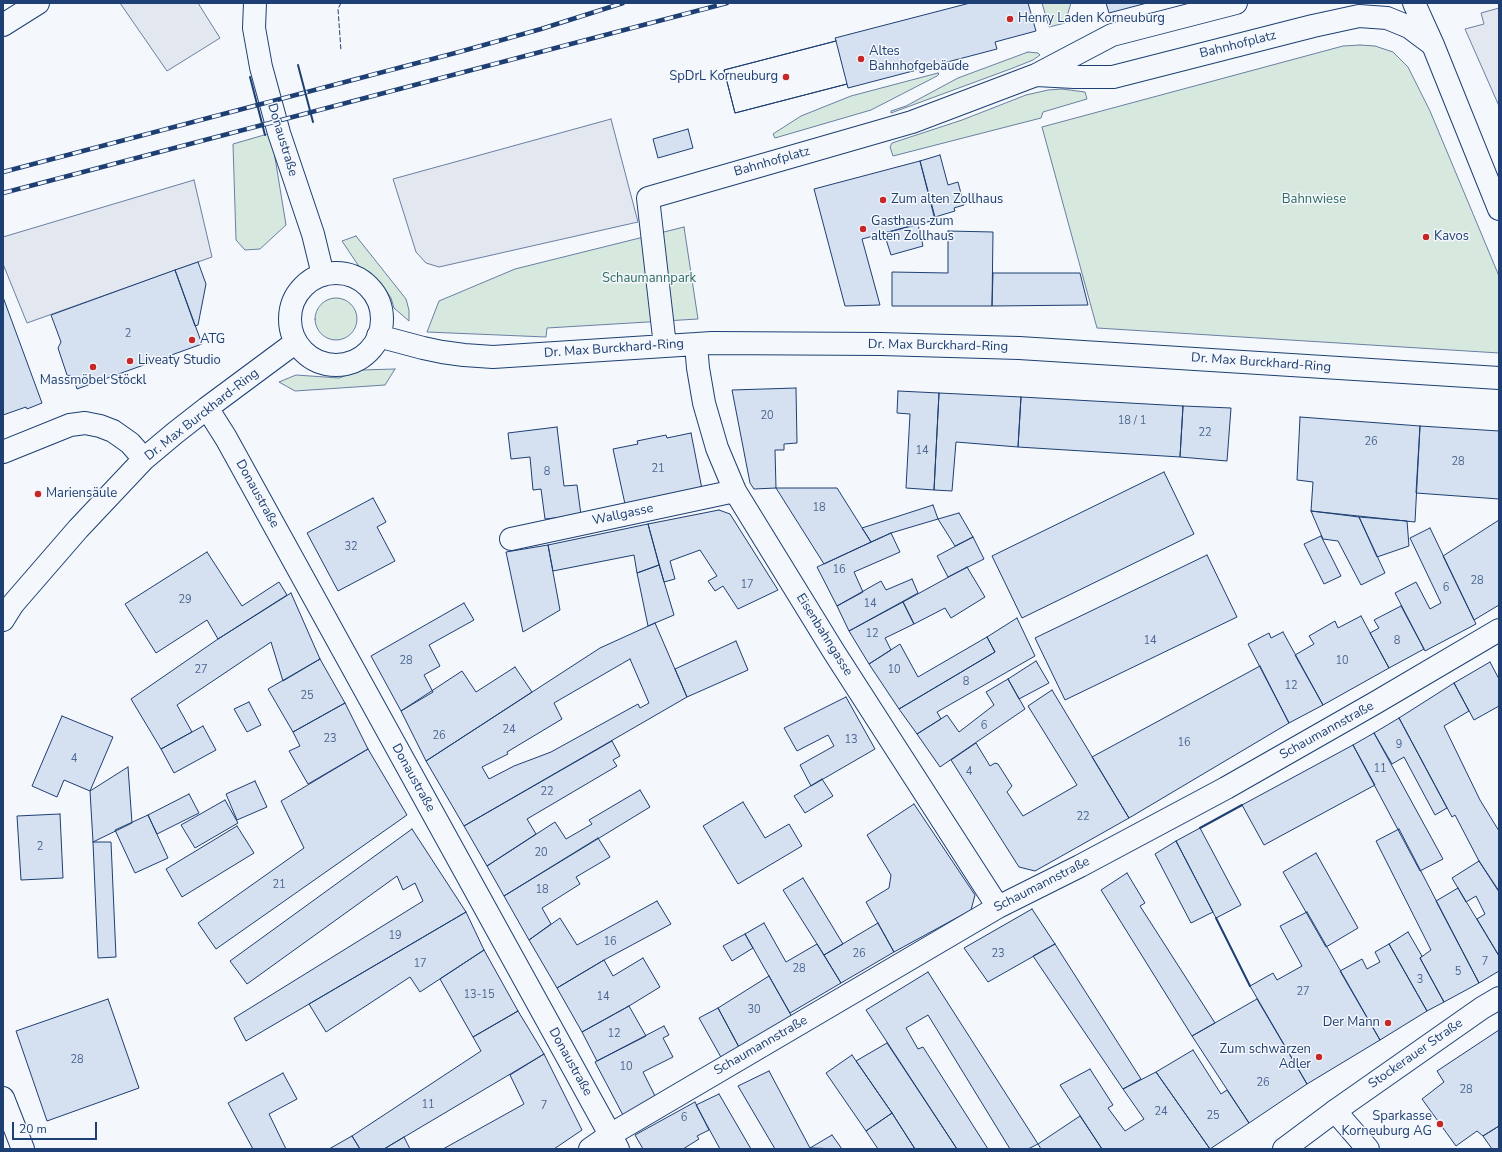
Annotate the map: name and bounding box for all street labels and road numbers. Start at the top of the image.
street label: Bahnhofplatz [1198,28,1278,62]
street label: Donaustraße [263,102,301,178]
street label: Bahnhofplatz [732,144,812,180]
street label: Dr. Max Burckhard-Ring [543,336,685,362]
street label: Dr. Max Burckhard-Ring [868,337,1008,355]
street label: Dr. Max Burckhard-Ring [1190,350,1332,376]
street label: Dr. Max Burckhard-Ring [142,366,262,464]
street label: Donaustraße [232,457,282,531]
street label: Wallgasse [591,501,655,529]
street label: Eisenbahngasse [792,591,856,679]
street label: Schaumannstraße [1277,699,1377,763]
street label: Donaustraße [388,741,438,815]
street label: Schaumannstraße [991,854,1093,916]
street label: Schaumannstraße [711,1013,811,1079]
street label: Stockerauer Straße [1366,1016,1466,1092]
street label: Donaustraße [545,1025,595,1099]

